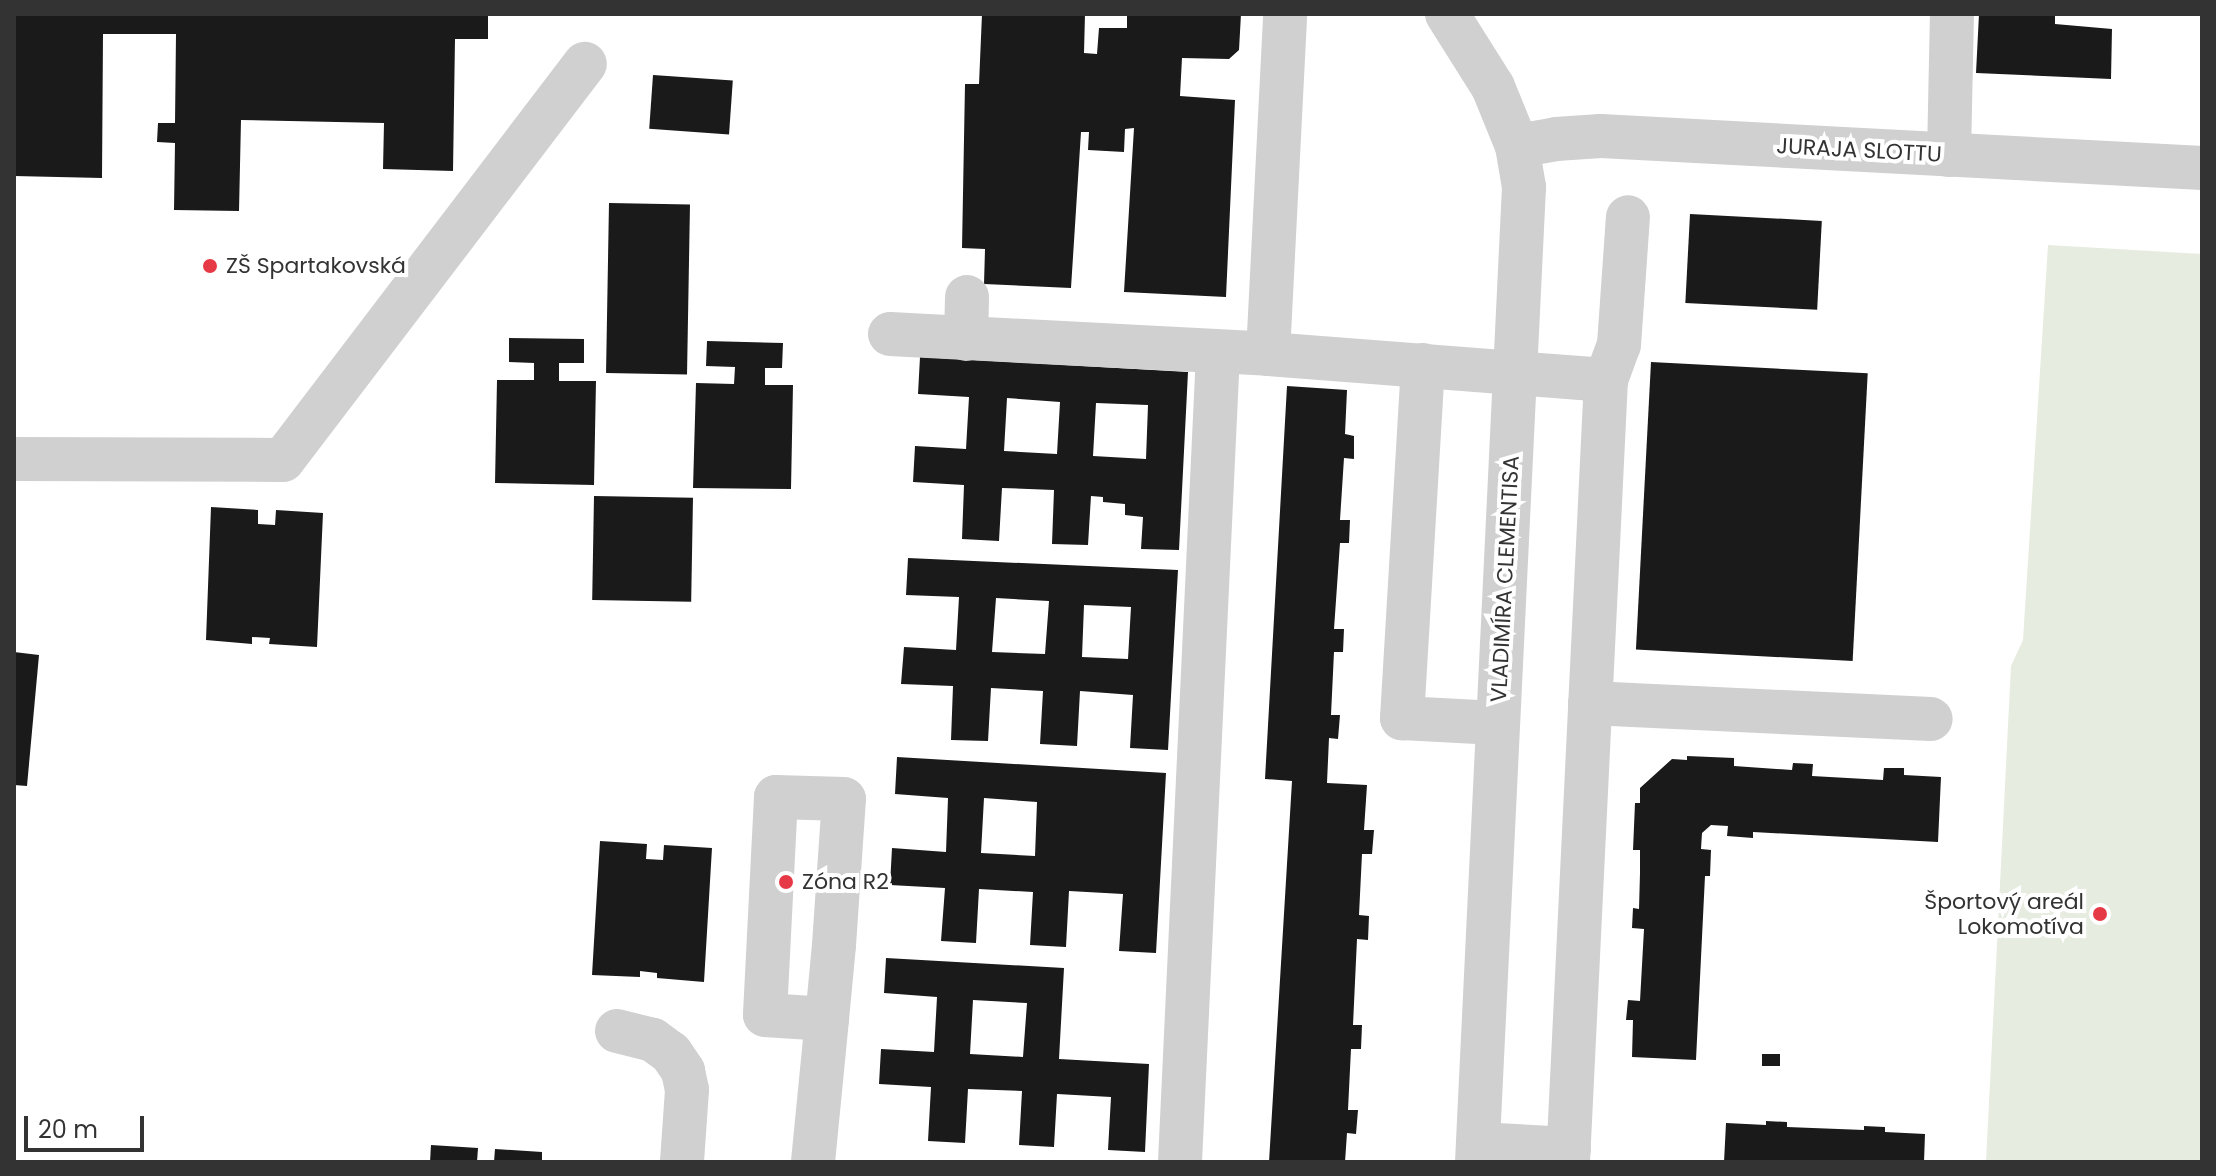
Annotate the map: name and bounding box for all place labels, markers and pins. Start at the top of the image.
place label: ZŠ Spartakovská [226,253,406,279]
marker: ZŠ Spartakovská [201,257,219,275]
place label: Zóna R2 [802,869,889,895]
marker: Zóna R2 [777,873,795,891]
place label: Športový areál Lokomotíva [1924,888,2084,940]
marker: Športový areál Lokomotíva [2091,905,2109,923]

